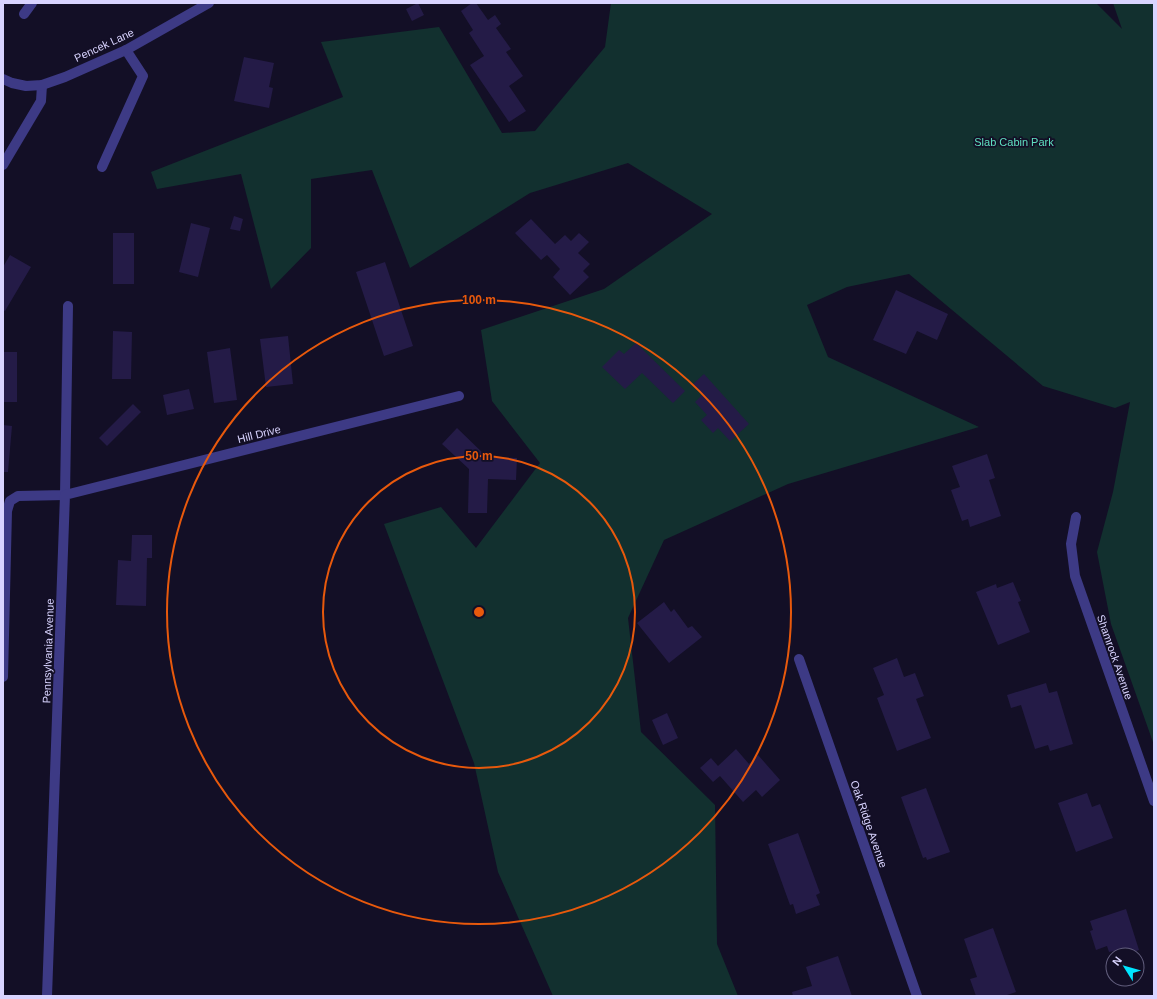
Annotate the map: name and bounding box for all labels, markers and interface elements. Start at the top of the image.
street label: Pencek Lane [72,26,136,64]
park label: Slab Cabin Park [974,136,1054,148]
text: 100 m [462,293,496,307]
street label: Hill Drive [236,423,282,445]
text: 50 m [465,449,493,463]
street label: Pennsylvania Avenue [40,598,56,704]
centre of rings [472,605,486,619]
street label: Shamrock Avenue [1095,613,1135,701]
street label: Oak Ridge Avenue [848,779,890,869]
north arrow [1105,947,1145,987]
text: N [1110,954,1124,968]

